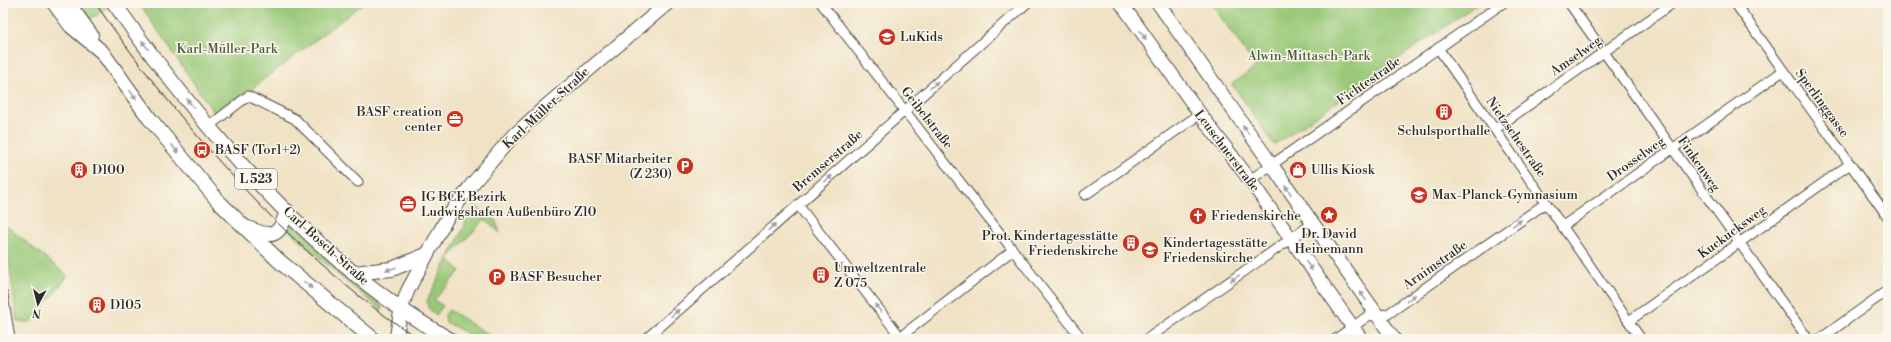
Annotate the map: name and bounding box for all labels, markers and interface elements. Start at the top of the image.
school or university icon: LuKids [877,27,897,47]
place label: LuKids [900,29,943,45]
one-way arrow [1139,30,1147,40]
street label: Amselweg [1547,32,1605,80]
one-way arrow [141,40,149,51]
park label: Karl-Müller-Park [176,41,279,57]
park label: Alwin-Mittasch-Park [1247,48,1371,64]
street label: Fichtestraße [1334,53,1404,109]
street label: Karl-Müller-Straße [499,63,593,152]
street label: Sperlinggasse [1792,66,1852,141]
one-way arrow [929,81,939,90]
street label: Geibelstraße [898,84,957,153]
one-way arrow [129,89,137,100]
street label: Nietzschestraße [1482,94,1550,181]
one-way arrow [186,98,195,109]
building icon: Schulsporthalle [1434,102,1454,122]
place label: BASF creation center [355,104,442,135]
street label: Leuschnerstraße [1191,107,1263,196]
office icon: BASF creation center [445,109,465,129]
place label: Schulsporthalle [1398,123,1491,139]
one-way arrow [1242,125,1250,135]
street label: Bremserstraße [789,126,866,196]
street label: Drosselweg [1604,133,1668,185]
street label: Finkenweg [1674,133,1724,195]
bus stop icon: BASF (Tor1+2) [192,140,212,160]
place label: BASF (Tor1+2) [214,142,301,158]
one-way arrow [170,143,179,154]
place label: BASF Mitarbeiter (Z 230) [567,151,672,182]
parking icon: BASF Mitarbeiter (Z 230) [675,156,695,176]
building icon: D100 [69,160,89,180]
shop icon: Ullis Kiosk [1288,160,1308,180]
place label: D100 [92,162,125,178]
place label: Ullis Kiosk [1311,162,1376,178]
road number: L 523 [235,169,277,189]
one-way arrow [822,174,833,183]
one-way arrow [1284,184,1292,195]
school or university icon: Max-Planck-Gymnasium [1409,185,1429,205]
place label: Max-Planck-Gymnasium [1432,187,1578,203]
place label: IG BCE Bezirk Ludwigshafen Außenbüro Z10 [421,189,597,220]
office icon: IG BCE Bezirk Ludwigshafen Außenbüro Z10 [398,194,418,214]
street label: Kuckucksweg [1695,202,1769,262]
street label: Carl-Bosch-Straße [280,203,372,289]
place icon: Dr. David Heinemann [1319,205,1339,225]
church icon: Friedenskirche [1188,206,1208,226]
place label: Friedenskirche [1211,208,1301,224]
one-way arrow [1512,219,1523,227]
one-way arrow [767,223,778,232]
place label: Dr. David Heinemann [1294,226,1364,257]
place label: Prot. Kindertagesstätte Friedenskirche [982,228,1118,259]
building icon: Prot. Kindertagesstätte Friedenskirche [1121,233,1141,253]
place label: Kindertagesstätte Friedenskirche [1163,235,1268,266]
street label: Arnimstraße [1399,237,1470,294]
school or university icon: Kindertagesstätte Friedenskirche [1140,240,1160,260]
place label: Umweltzentrale Z 075 [834,260,927,291]
one-way arrow [1305,260,1313,271]
building icon: Umweltzentrale Z 075 [811,265,831,285]
one-way arrow [384,266,396,272]
parking icon: BASF Besucher [487,267,507,287]
place label: BASF Besucher [509,269,602,285]
one-way arrow [1230,274,1241,282]
one-way arrow [303,281,314,290]
north arrow [18,284,58,324]
one-way arrow [1359,290,1367,301]
one-way arrow [1406,294,1416,302]
building icon: D105 [87,295,107,315]
place label: D105 [110,297,141,313]
one-way arrow [874,303,883,314]
text: N [31,305,42,320]
one-way arrow [670,309,680,318]

